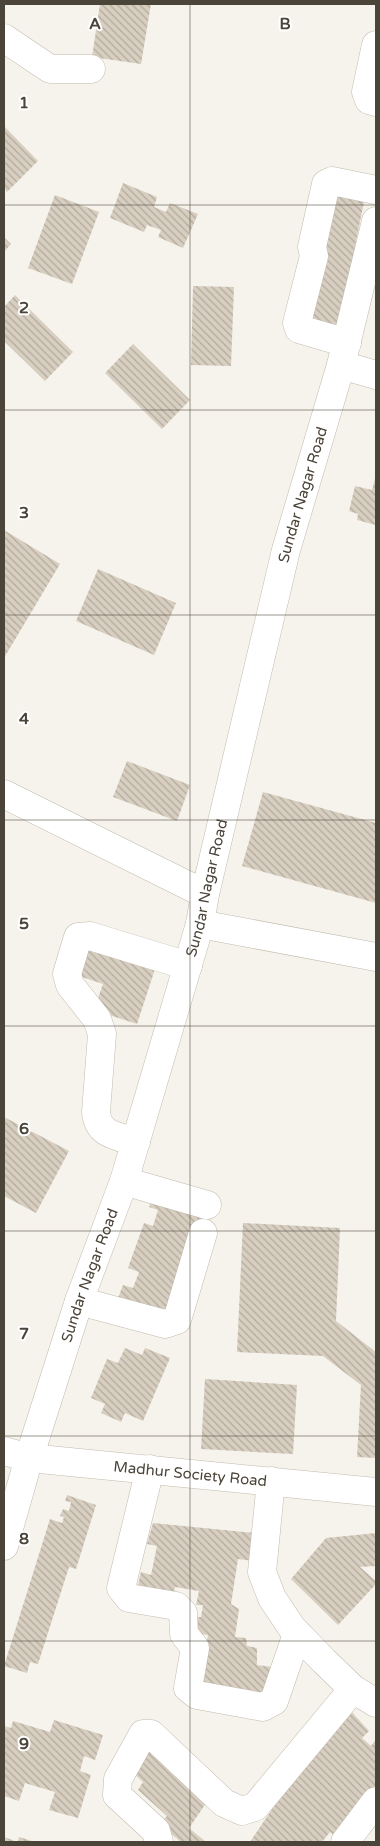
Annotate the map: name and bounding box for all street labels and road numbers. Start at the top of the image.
street label: Sundar Nagar Road [274,425,331,564]
street label: Sundar Nagar Road [182,817,231,959]
street label: Sundar Nagar Road [57,1206,122,1344]
street label: Madhur Society Road [113,1457,268,1490]

